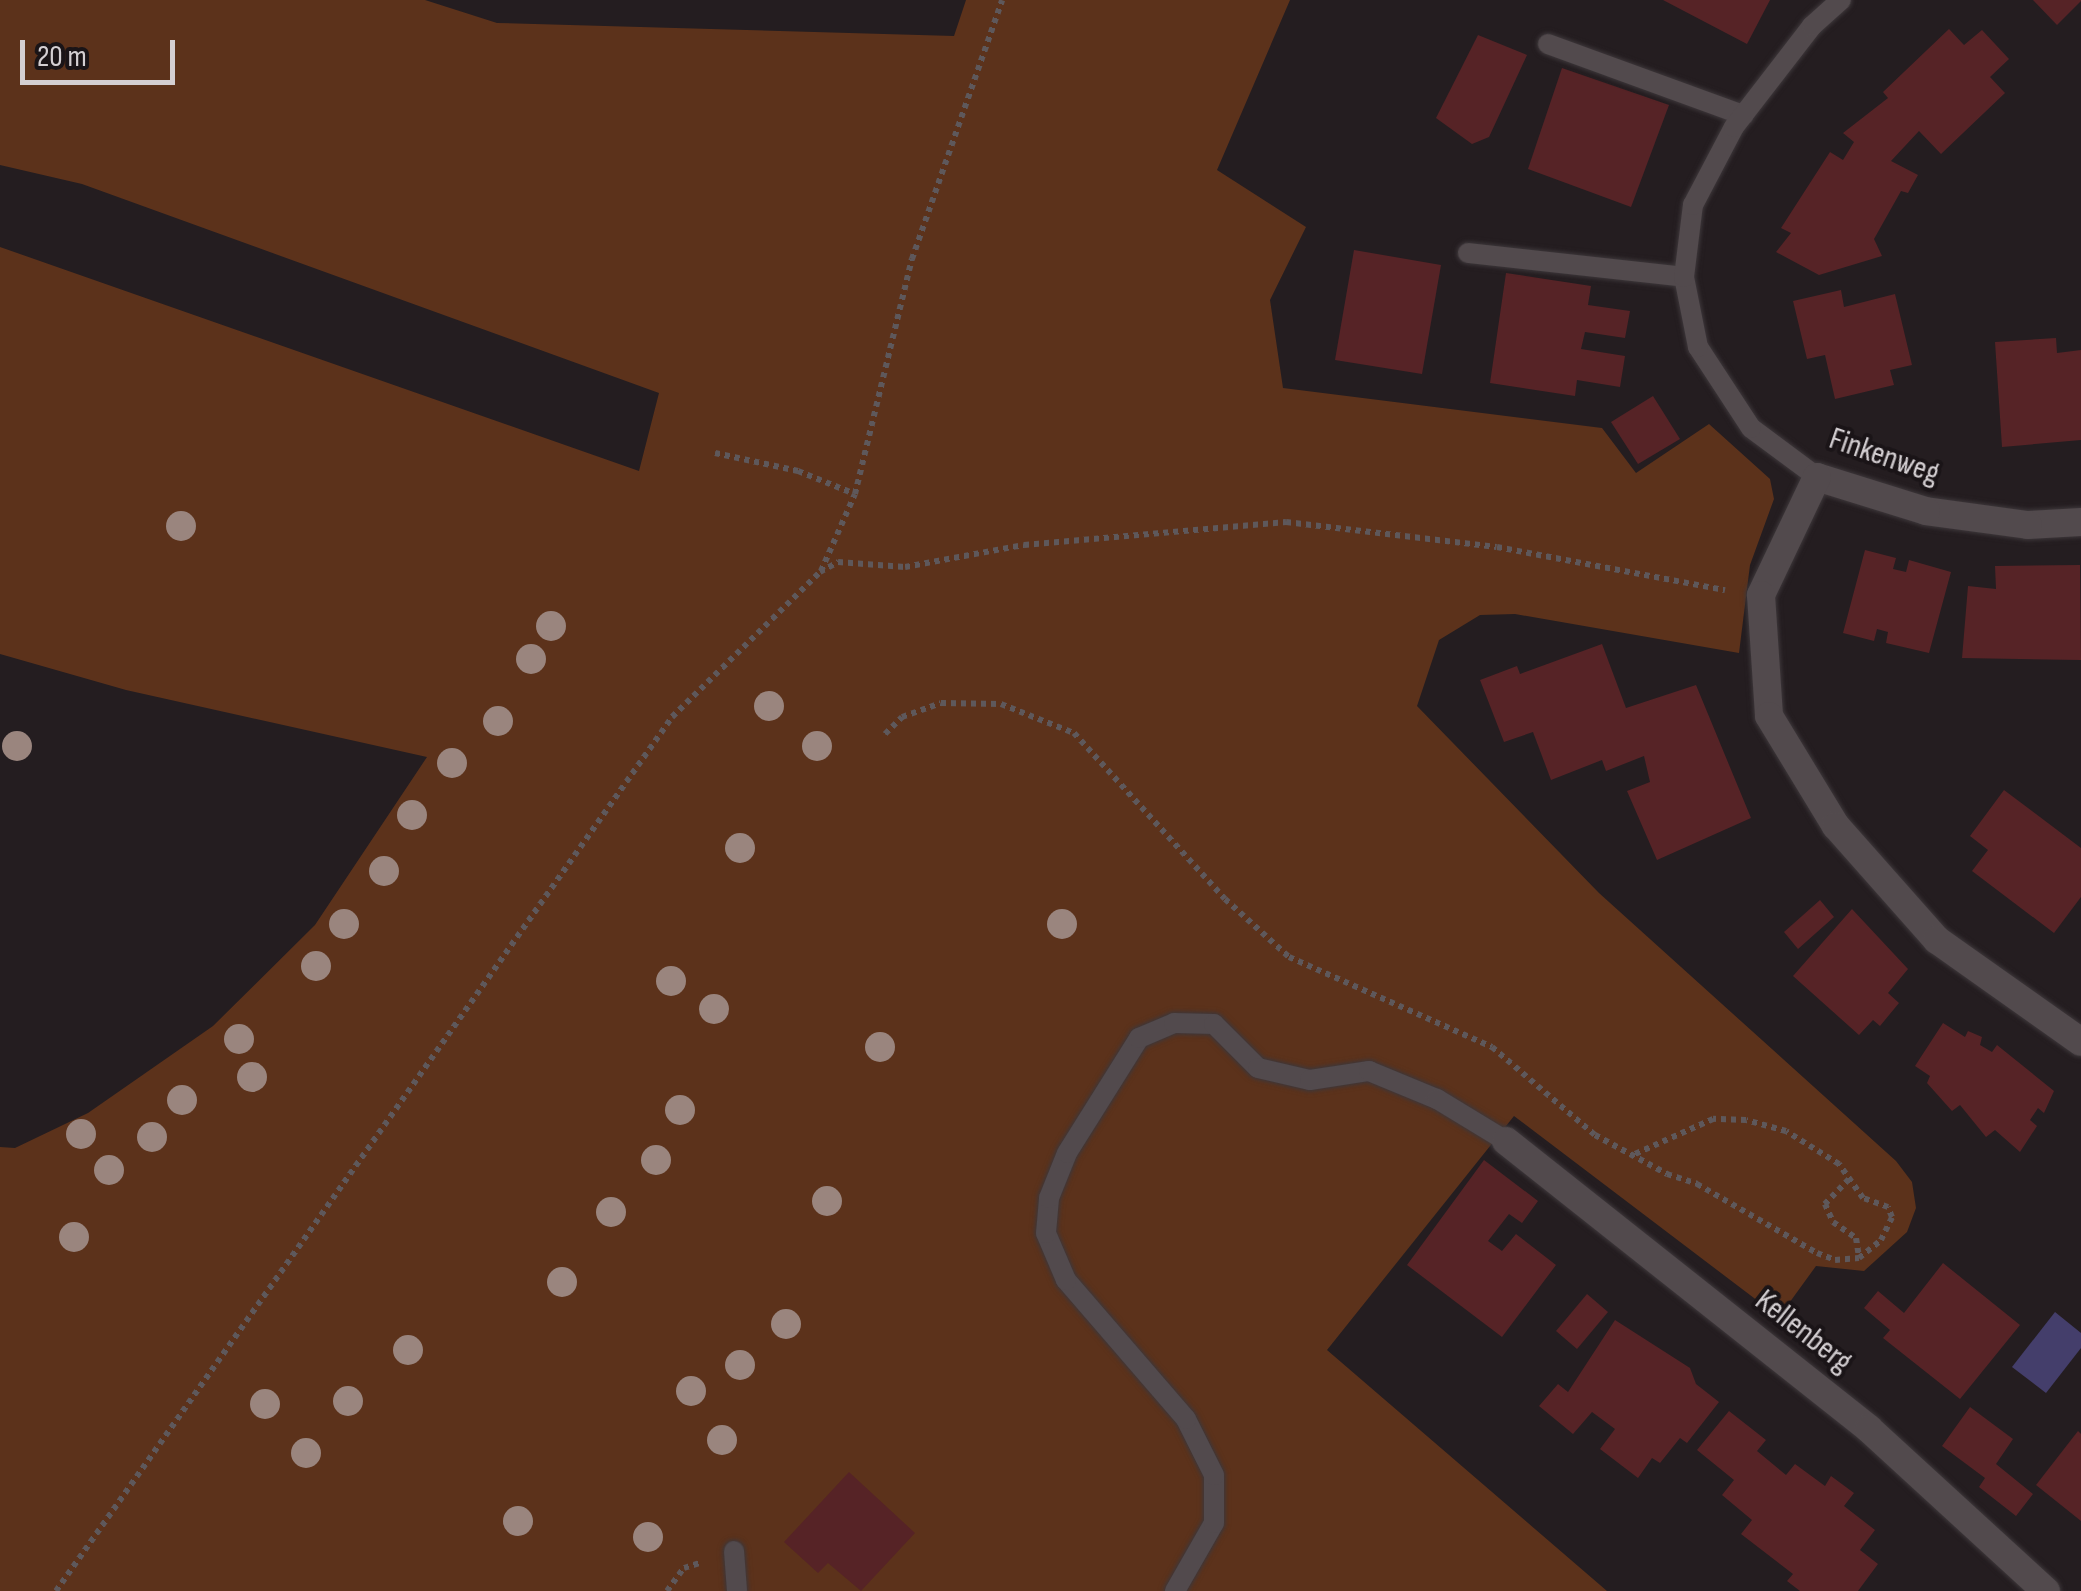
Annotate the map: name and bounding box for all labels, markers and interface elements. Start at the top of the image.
scale bar [25,20,180,82]
text: 20 m [37,39,87,75]
street label: Finkenweg [1824,420,1944,494]
street label: Kellenberg [1747,1282,1859,1382]

